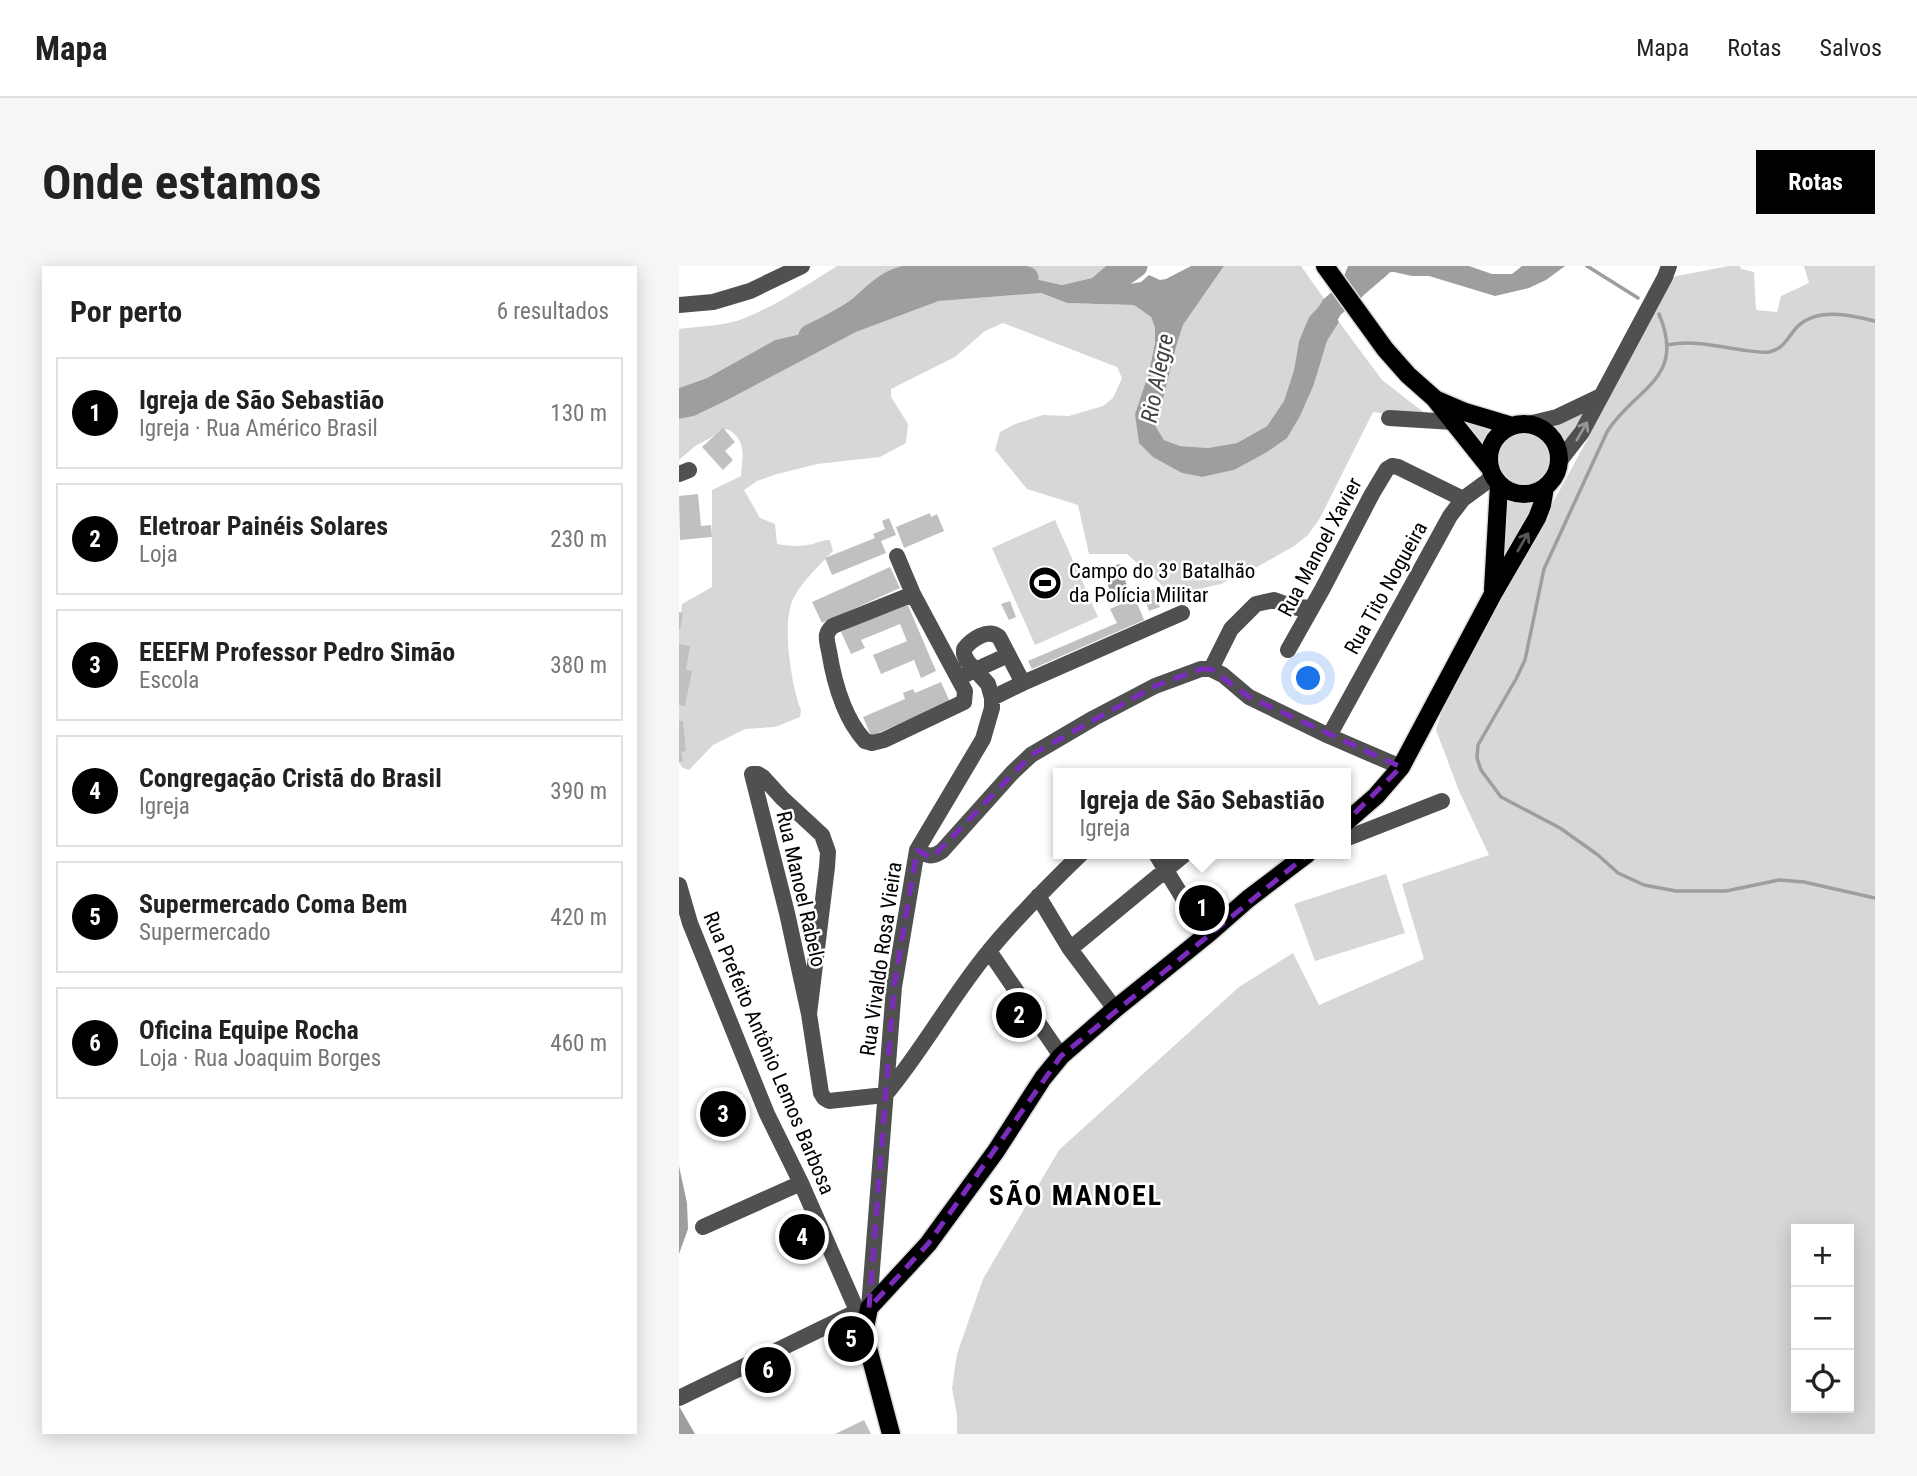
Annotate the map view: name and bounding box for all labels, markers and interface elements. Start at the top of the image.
text: Mapa [35,29,107,68]
text: Mapa [1636,34,1689,62]
text: Rotas [1727,34,1781,62]
text: Salvos [1819,34,1882,62]
button: Rotas [1756,150,1875,214]
text: Onde estamos [42,154,322,211]
text: Por perto [70,294,182,329]
text: 6 resultados [497,298,609,325]
water label: Rio Alegre [1136,331,1179,425]
text: Igreja de São Sebastião [139,385,384,415]
text: 1 [89,400,101,427]
text: 130 m [550,400,607,427]
text: Igreja · Rua Américo Brasil [139,415,378,442]
one-way arrow [1575,422,1589,442]
street label: Rua Manoel Xavier [1273,473,1367,621]
text: Eletroar Painéis Solares [139,511,388,541]
street label: Rua Tito Nogueira [1340,518,1432,658]
text: 2 [89,526,101,553]
text: 230 m [550,526,607,553]
one-way arrow [1517,532,1530,553]
text: Loja [139,541,178,568]
place label: Campo do 3º Batalhão da Polícia Militar [1069,559,1255,607]
sports icon: Campo do 3º Batalhão da Polícia Militar [1026,564,1064,602]
text: EEEFM Professor Pedro Simão [139,637,455,667]
text: 3 [89,652,101,679]
text: 380 m [550,652,607,679]
your location [1291,661,1325,695]
text: Escola [139,667,199,694]
text: Congregação Cristã do Brasil [139,763,442,793]
popup [1053,768,1351,859]
text: 4 [89,778,101,805]
text: 390 m [550,778,607,805]
text: Igreja de São Sebastião [1079,785,1325,815]
text: Igreja [139,793,190,820]
street label: Rua Manoel Rabelo [771,809,831,969]
text: Igreja [1079,815,1130,842]
street label: Rua Vivaldo Rosa Vieira [855,860,907,1058]
pin: 1 [1179,882,1225,934]
text: Supermercado Coma Bem [139,889,407,919]
text: 5 [89,904,101,931]
text: 420 m [550,904,607,931]
street label: Rua Prefeito Antônio Lemos Barbosa [698,908,840,1198]
text: Supermercado [139,919,271,946]
pin: 2 [996,989,1042,1041]
text: Oficina Equipe Rocha [139,1015,359,1045]
text: 6 [89,1030,101,1057]
text: 460 m [550,1030,607,1057]
text: Loja · Rua Joaquim Borges [139,1045,381,1072]
pin: 3 [700,1088,746,1140]
district label: SÃO MANOEL [989,1179,1163,1212]
pin: 4 [779,1211,825,1263]
map controls [1791,1224,1854,1413]
button: + [1791,1224,1854,1287]
button: − [1791,1287,1854,1350]
pin: 5 [828,1313,874,1365]
pin: 6 [745,1344,791,1396]
button: locate [1791,1350,1854,1413]

